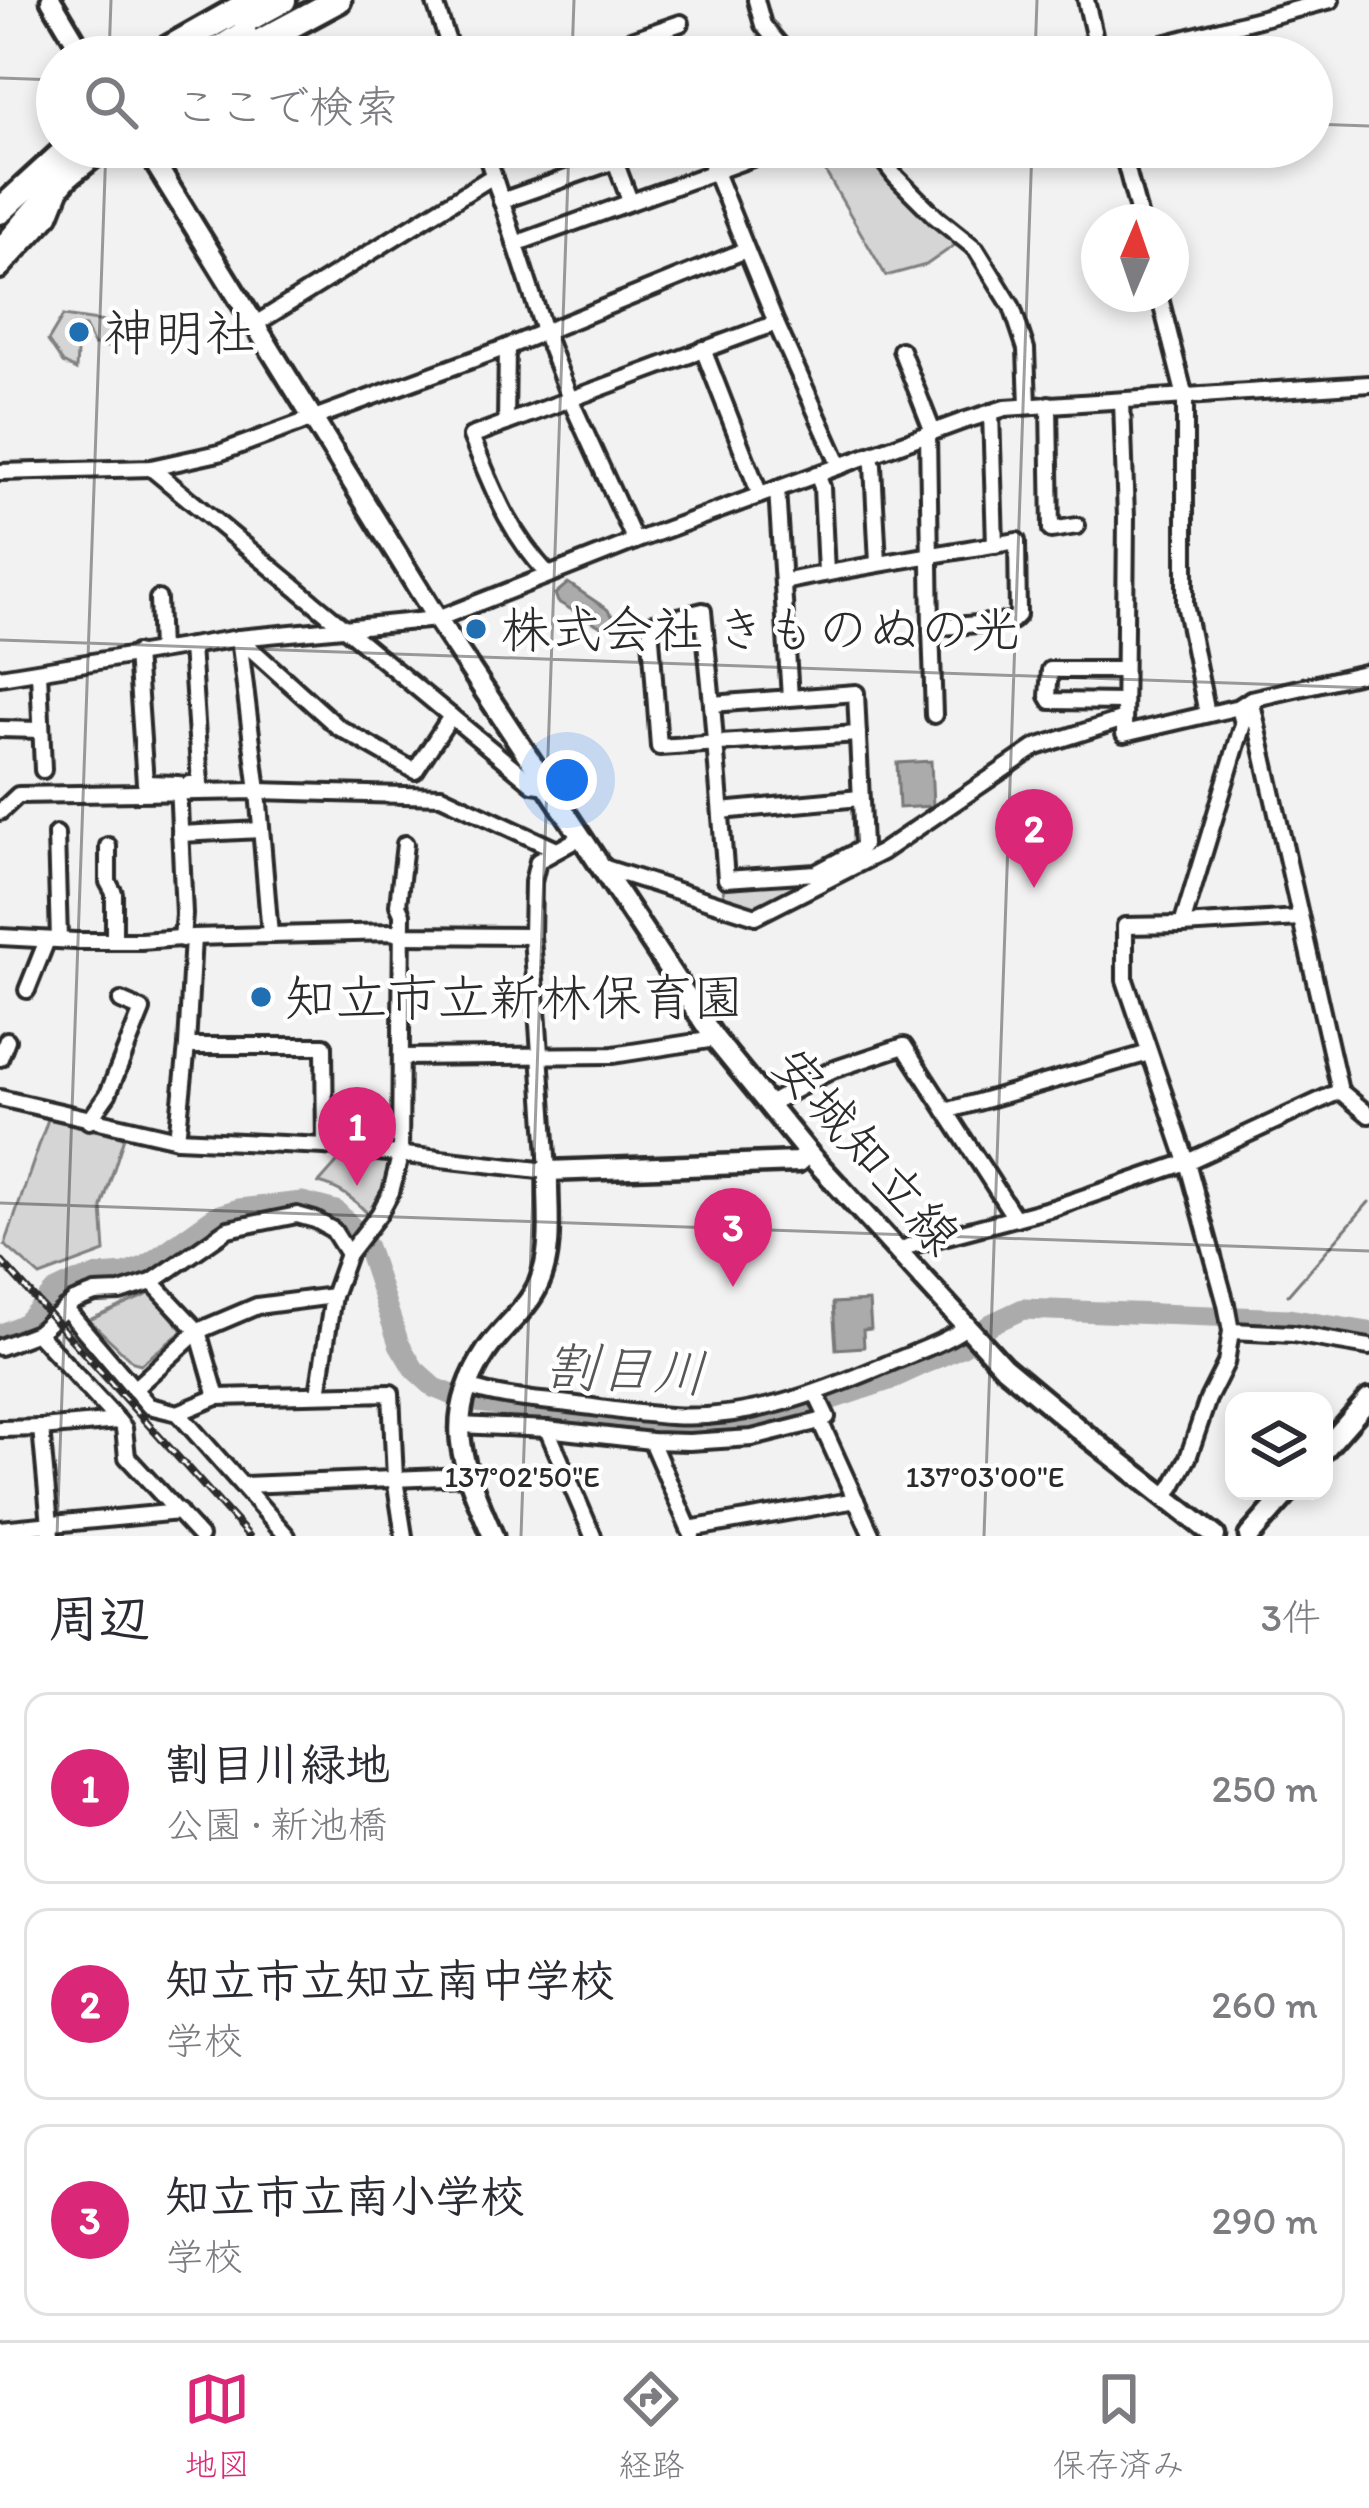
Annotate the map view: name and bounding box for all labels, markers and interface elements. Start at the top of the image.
search box [36,36,1333,168]
icon: search [78,69,144,135]
text: ここで検索 [174,79,399,133]
north arrow [1081,204,1189,312]
place label: 神明社 [103,302,256,363]
marker: 神明社 [66,319,92,345]
place label: 株式会社 きものぬの光 [500,599,1021,660]
marker: 株式会社 きものぬの光 [463,616,489,642]
your location [537,750,597,810]
pin: 2 [995,789,1073,888]
place label: 知立市立新林保育園 [285,967,744,1028]
marker: 知立市立新林保育園 [248,984,274,1010]
street label: 安城知立線 [760,1034,973,1267]
pin: 1 [318,1087,396,1186]
pin: 3 [694,1188,772,1287]
water label: 割目川 [543,1333,709,1406]
map controls [1225,1392,1333,1500]
button: layers [1225,1392,1333,1500]
text: 137°02'50"E [444,1458,600,1495]
text: 137°03'00"E [906,1458,1064,1495]
text: 周辺 [48,1588,150,1649]
text: 3件 [1261,1594,1321,1641]
text: 割目川緑地 [165,1737,390,1791]
text: 1 [81,1765,99,1812]
text: 250 m [1211,1765,1318,1812]
text: 公園 · 新池橋 [165,1801,387,1848]
text: 知立市立知立南中学校 [165,1953,615,2007]
text: 2 [80,1981,100,2028]
text: 260 m [1211,1981,1318,2028]
text: 学校 [165,2017,243,2064]
text: 知立市立南小学校 [165,2169,525,2223]
text: 3 [79,2197,101,2244]
text: 290 m [1211,2197,1318,2244]
text: 学校 [165,2233,243,2280]
tab: 地図 [184,2366,250,2486]
tab: 経路 [618,2366,684,2486]
tab: 保存済み [1053,2366,1185,2486]

